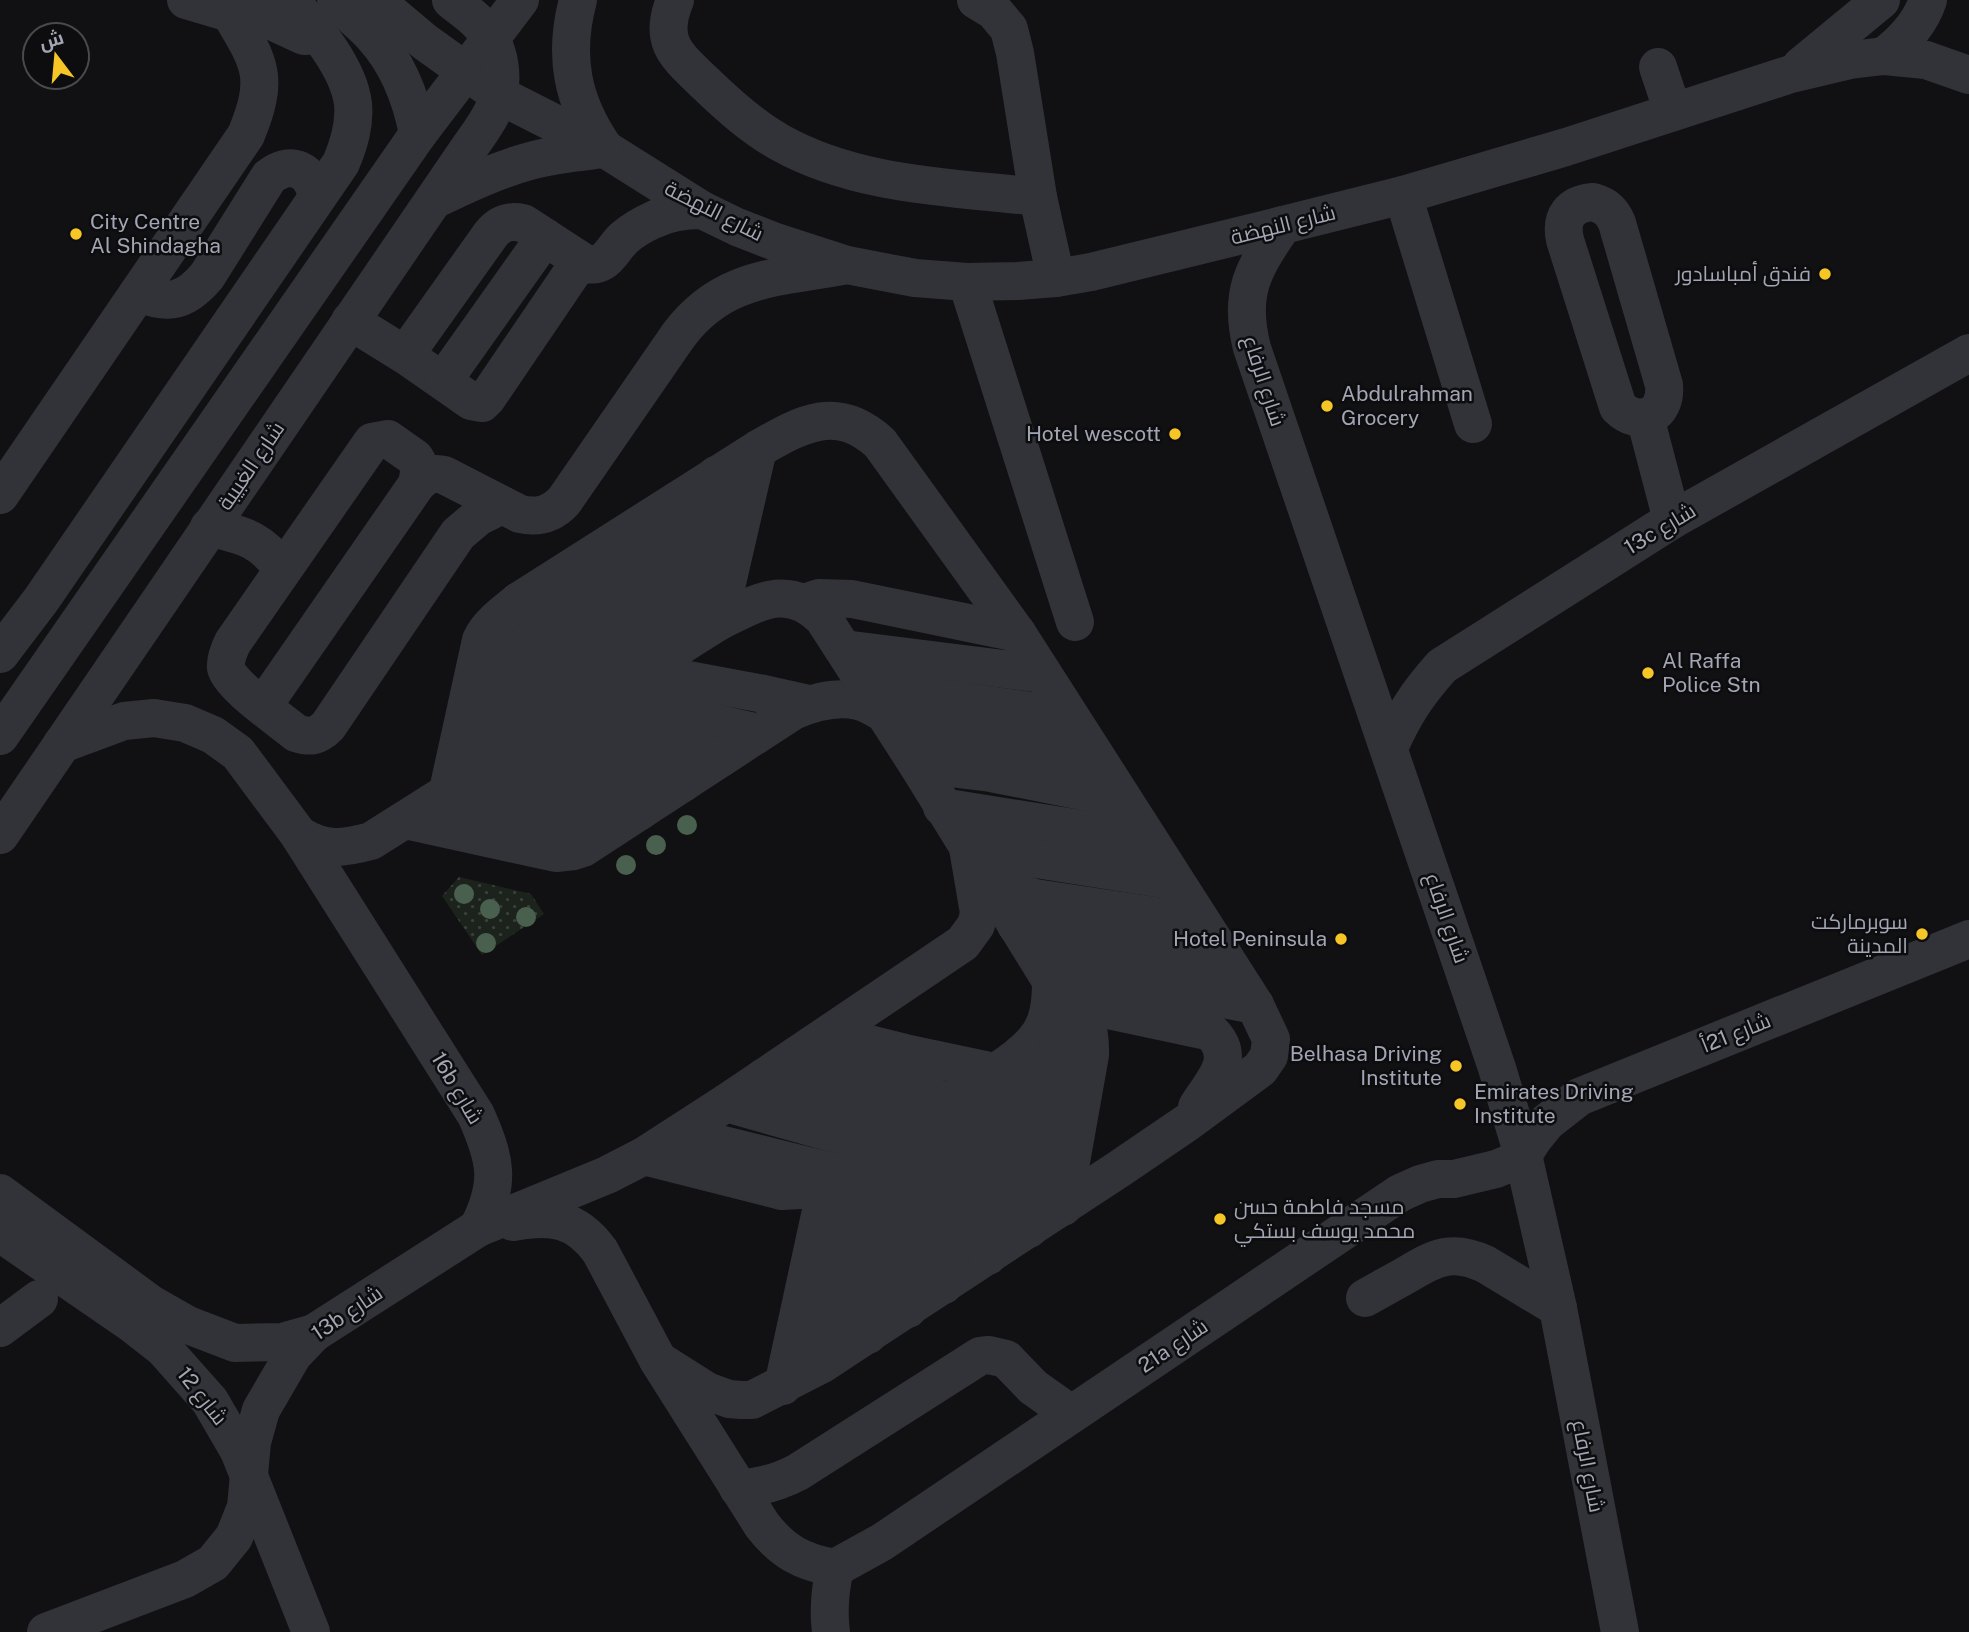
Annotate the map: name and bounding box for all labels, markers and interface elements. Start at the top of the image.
north arrow [21,21,91,91]
text: ش [37,26,66,55]
street label: شارع النهضة [660,175,768,248]
street label: شارع النهضة [1228,199,1338,252]
place label: City Centre Al Shindagha [90,209,221,258]
marker: City Centre Al Shindagha [68,226,84,242]
place label: فندق أمباسادور [1674,261,1811,287]
marker: فندق أمباسادور [1817,266,1833,282]
street label: شارع الرفاع [1236,332,1291,430]
place label: Abdulrahman Grocery [1341,381,1473,430]
marker: Abdulrahman Grocery [1319,398,1335,414]
street label: شارع الغبيبة [212,417,291,516]
place label: Hotel wescott [1026,421,1161,446]
marker: Hotel wescott [1167,426,1183,442]
street label: 13c شارع [1620,498,1701,561]
place label: Al Raffa Police Stn [1662,648,1761,697]
marker: Al Raffa Police Stn [1640,665,1656,681]
street label: شارع الرفاع [1418,869,1475,967]
place label: سوبرماركت المدينة [1811,909,1908,958]
place label: Hotel Peninsula [1173,926,1327,951]
marker: سوبرماركت المدينة [1914,926,1930,942]
marker: Hotel Peninsula [1333,931,1349,947]
street label: شارع 21أ [1698,1007,1775,1060]
place label: Belhasa Driving Institute [1290,1041,1442,1090]
street label: 16b شارع [424,1047,489,1129]
marker: Belhasa Driving Institute [1448,1058,1464,1074]
place label: Emirates Driving Institute [1474,1079,1634,1128]
marker: Emirates Driving Institute [1452,1096,1468,1112]
place label: مسجد فاطمة حسن محمد يوسف بستكي [1234,1194,1415,1247]
marker: مسجد فاطمة حسن محمد يوسف بستكي [1212,1211,1228,1227]
street label: 13b شارع [307,1280,388,1347]
street label: 21a شارع [1133,1313,1213,1380]
street label: شارع 12 [170,1362,233,1431]
street label: شارع الرفاع [1565,1417,1610,1515]

